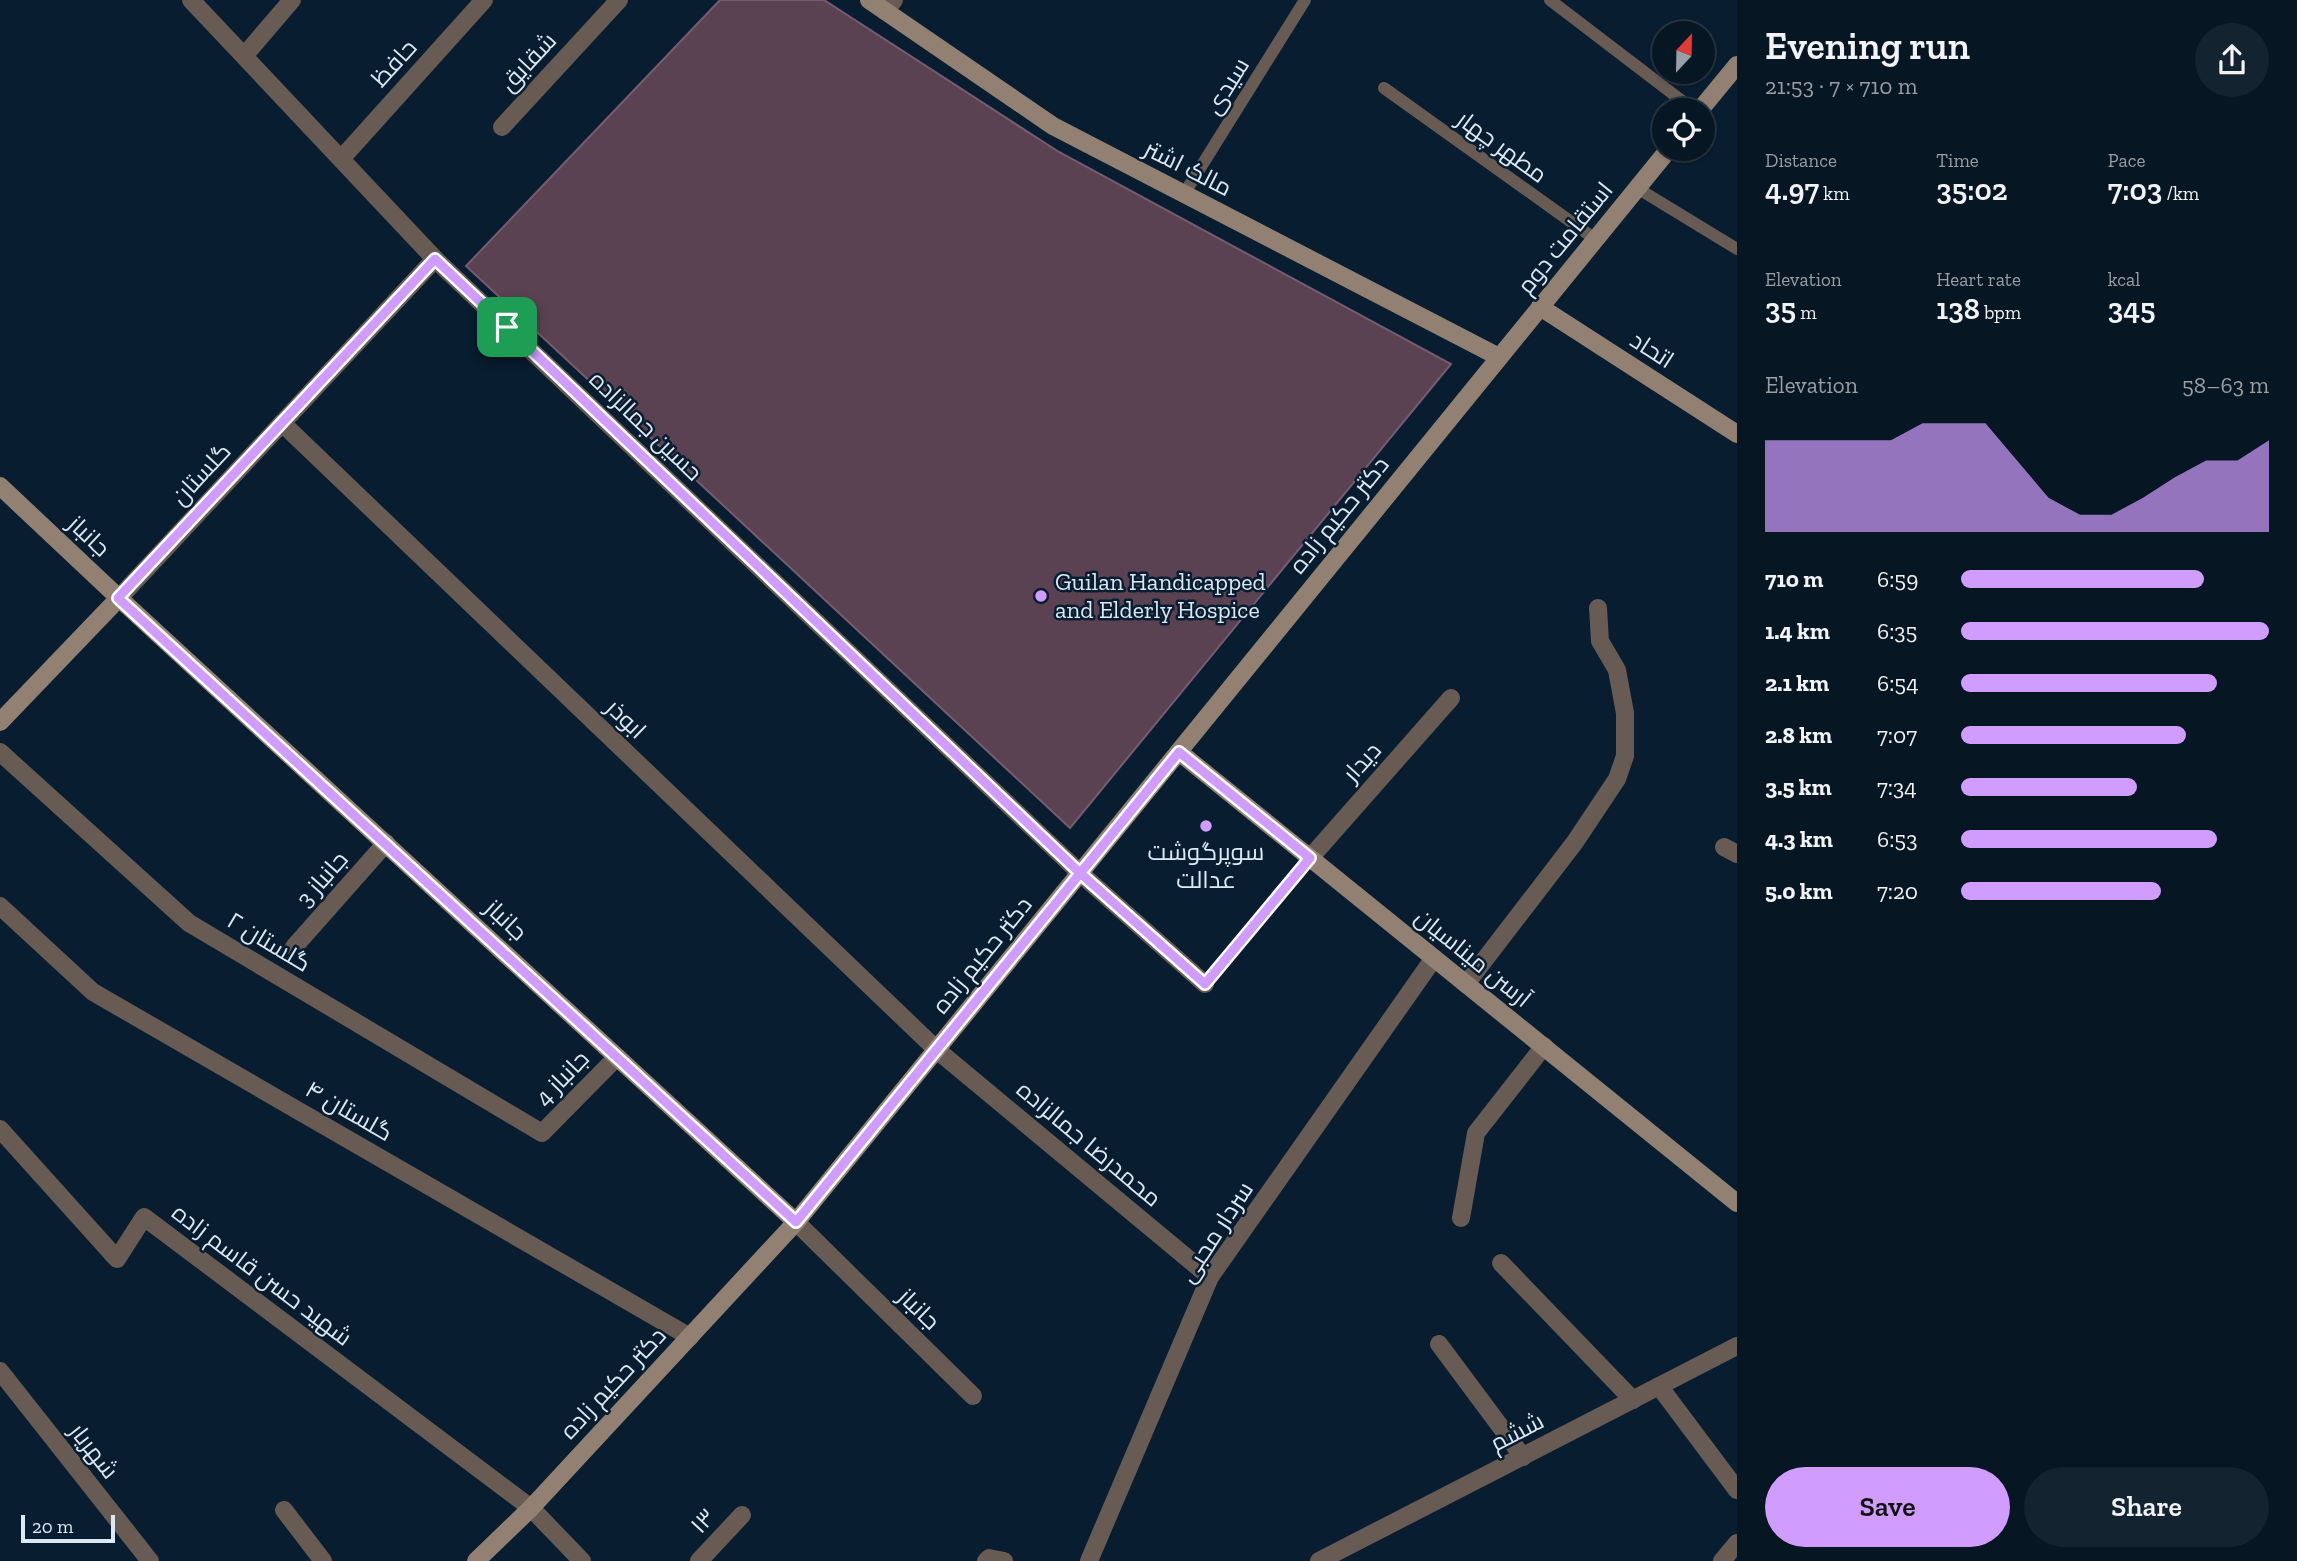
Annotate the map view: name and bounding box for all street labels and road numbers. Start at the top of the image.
street label: شقایق [493,26,563,98]
street label: حافظ [365,33,423,92]
street label: سیدی [1198,52,1255,119]
street label: مطهر چهار [1449,103,1553,191]
street label: مالک اشتر [1138,132,1237,202]
street label: استقامت دوم [1511,176,1620,301]
street label: اتحاد [1625,325,1679,374]
street label: حسین جمالزاده [584,365,709,487]
street label: گلستان [165,437,237,511]
street label: دکتر حکیم زاده [1283,450,1396,580]
street label: جانباز [61,508,117,562]
street label: ابوذر [599,691,652,745]
street label: دیدار [1335,736,1387,789]
street label: جانباز 3 [290,845,354,913]
street label: دکتر حکیم زاده [926,890,1039,1020]
street label: جانباز [478,892,534,946]
street label: آرسن میناسیان [1409,902,1538,1014]
street label: گلستان ۲ [222,905,316,978]
street label: جانباز 4 [528,1044,595,1111]
street label: گلستان ۴ [301,1074,398,1147]
street label: محمدرضا جمالزاده [1011,1075,1168,1213]
street label: سردار محبی [1172,1176,1259,1288]
street label: شهید حسن قاسم زاده [165,1197,358,1353]
street label: جانباز [891,1280,946,1335]
street label: دکتر حکیم زاده [554,1321,673,1446]
street label: ششم [1485,1406,1549,1459]
street label: شهریار [62,1415,125,1484]
street label: ۱۳ [684,1502,721,1539]

